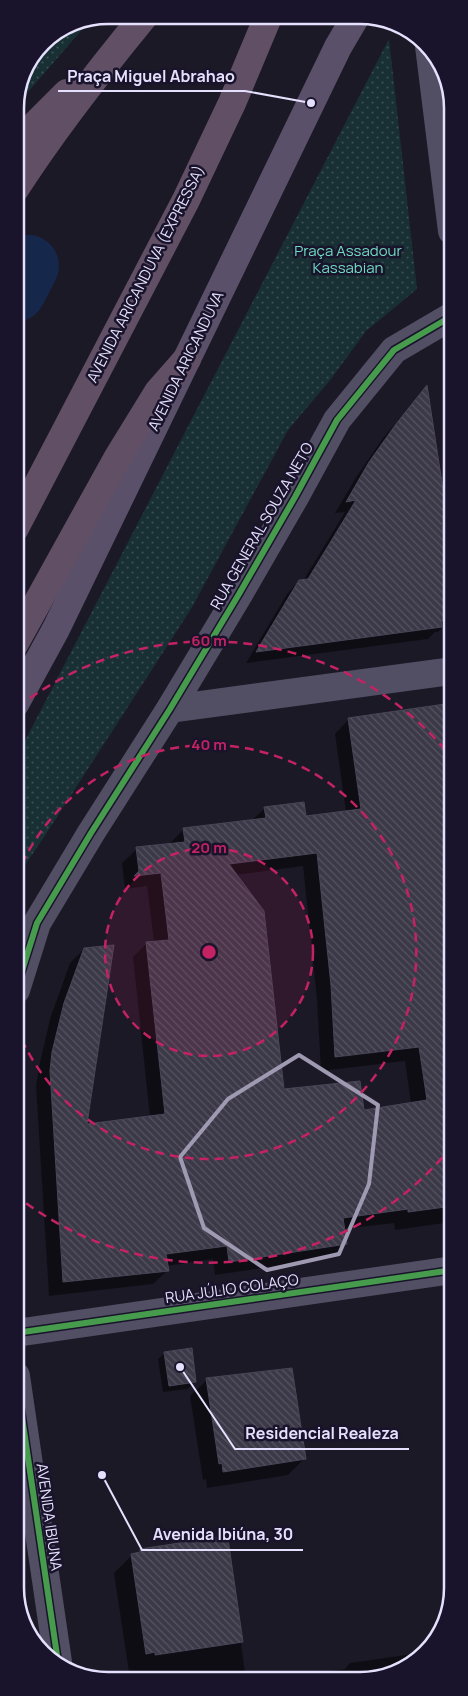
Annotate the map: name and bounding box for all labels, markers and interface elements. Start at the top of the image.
callout: Praça Miguel Abrahao [58,60,245,91]
text: Praça Miguel Abrahao [67,65,235,87]
street label: AVENIDA ARICANDUVA (EXPRESSA) [83,162,209,386]
park label: Praça Assadour Kassabian [294,240,402,278]
street label: AVENIDA ARICANDUVA [144,288,228,434]
street label: RUA GENERAL SOUZA NETO [205,438,318,613]
text: 60 m [191,630,227,651]
text: 40 m [191,734,227,755]
text: 20 m [191,837,227,858]
centre of rings [200,943,218,961]
street label: RUA JÚLIO COLAÇO [164,1269,300,1308]
callout: Residencial Realeza [235,1418,409,1449]
text: Residencial Realeza [245,1422,399,1444]
street label: AVENIDA IBIUNA [32,1462,68,1573]
callout: Avenida Ibiúna, 30 [142,1519,303,1550]
text: Avenida Ibiúna, 30 [153,1523,293,1545]

